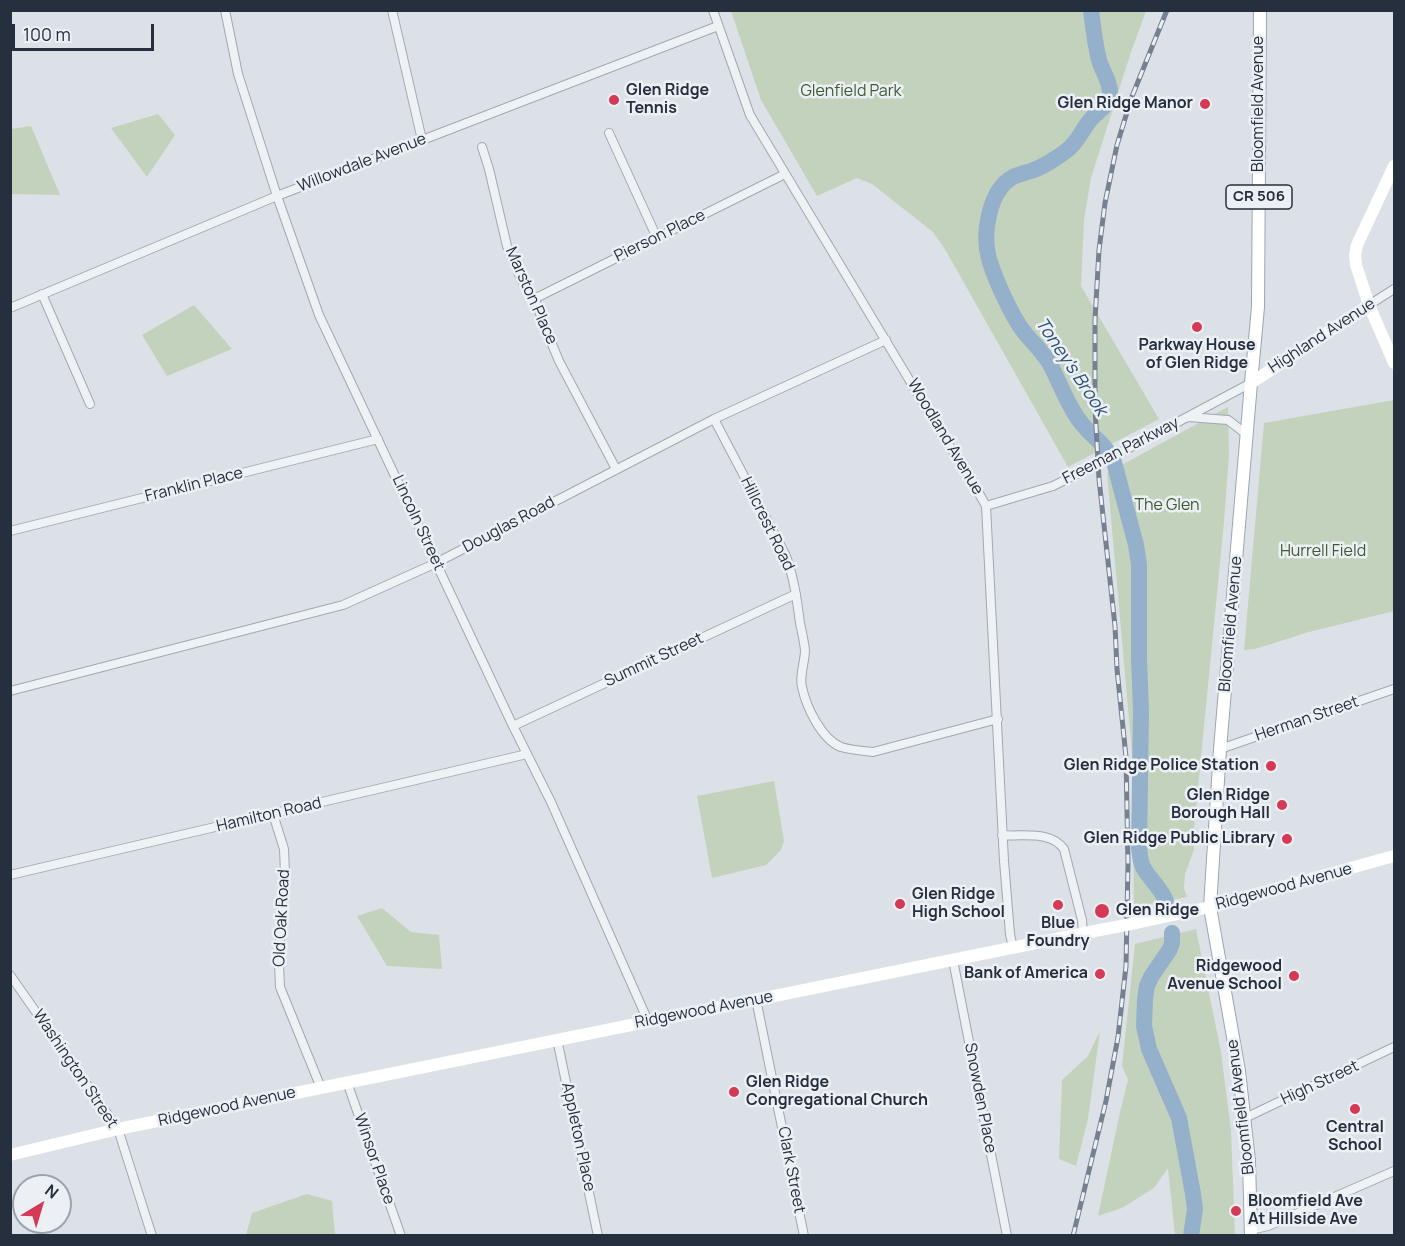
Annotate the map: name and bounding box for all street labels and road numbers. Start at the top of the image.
street label: Bloomfield Avenue [1249,36,1269,172]
street label: Willowdale Avenue [295,130,429,196]
road number: CR 506 [1226,185,1292,209]
street label: Pierson Place [611,206,709,266]
street label: Marston Place [501,244,561,348]
street label: Highland Avenue [1265,294,1379,378]
street label: Woodland Avenue [903,376,987,498]
street label: Freeman Parkway [1060,413,1182,489]
street label: Franklin Place [143,464,245,506]
street label: Lincoln Street [388,472,448,574]
street label: Hillcrest Road [736,474,798,574]
street label: Douglas Road [460,493,558,557]
street label: Bloomfield Avenue [1215,555,1247,693]
street label: Summit Street [602,629,706,691]
street label: Herman Street [1253,692,1361,746]
street label: Hamilton Road [215,794,323,836]
street label: Ridgewood Avenue [1214,860,1354,914]
street label: Old Oak Road [270,869,294,967]
street label: Ridgewood Avenue [633,987,775,1033]
street label: Washington Street [28,1006,122,1132]
street label: Bloomfield Avenue [1223,1038,1259,1176]
street label: Snowden Place [960,1041,1000,1155]
street label: High Street [1278,1057,1362,1109]
street label: Appleton Place [557,1081,599,1193]
street label: Ridgewood Avenue [156,1083,298,1131]
street label: Winsor Place [349,1111,399,1207]
street label: Clark Street [773,1125,809,1215]

